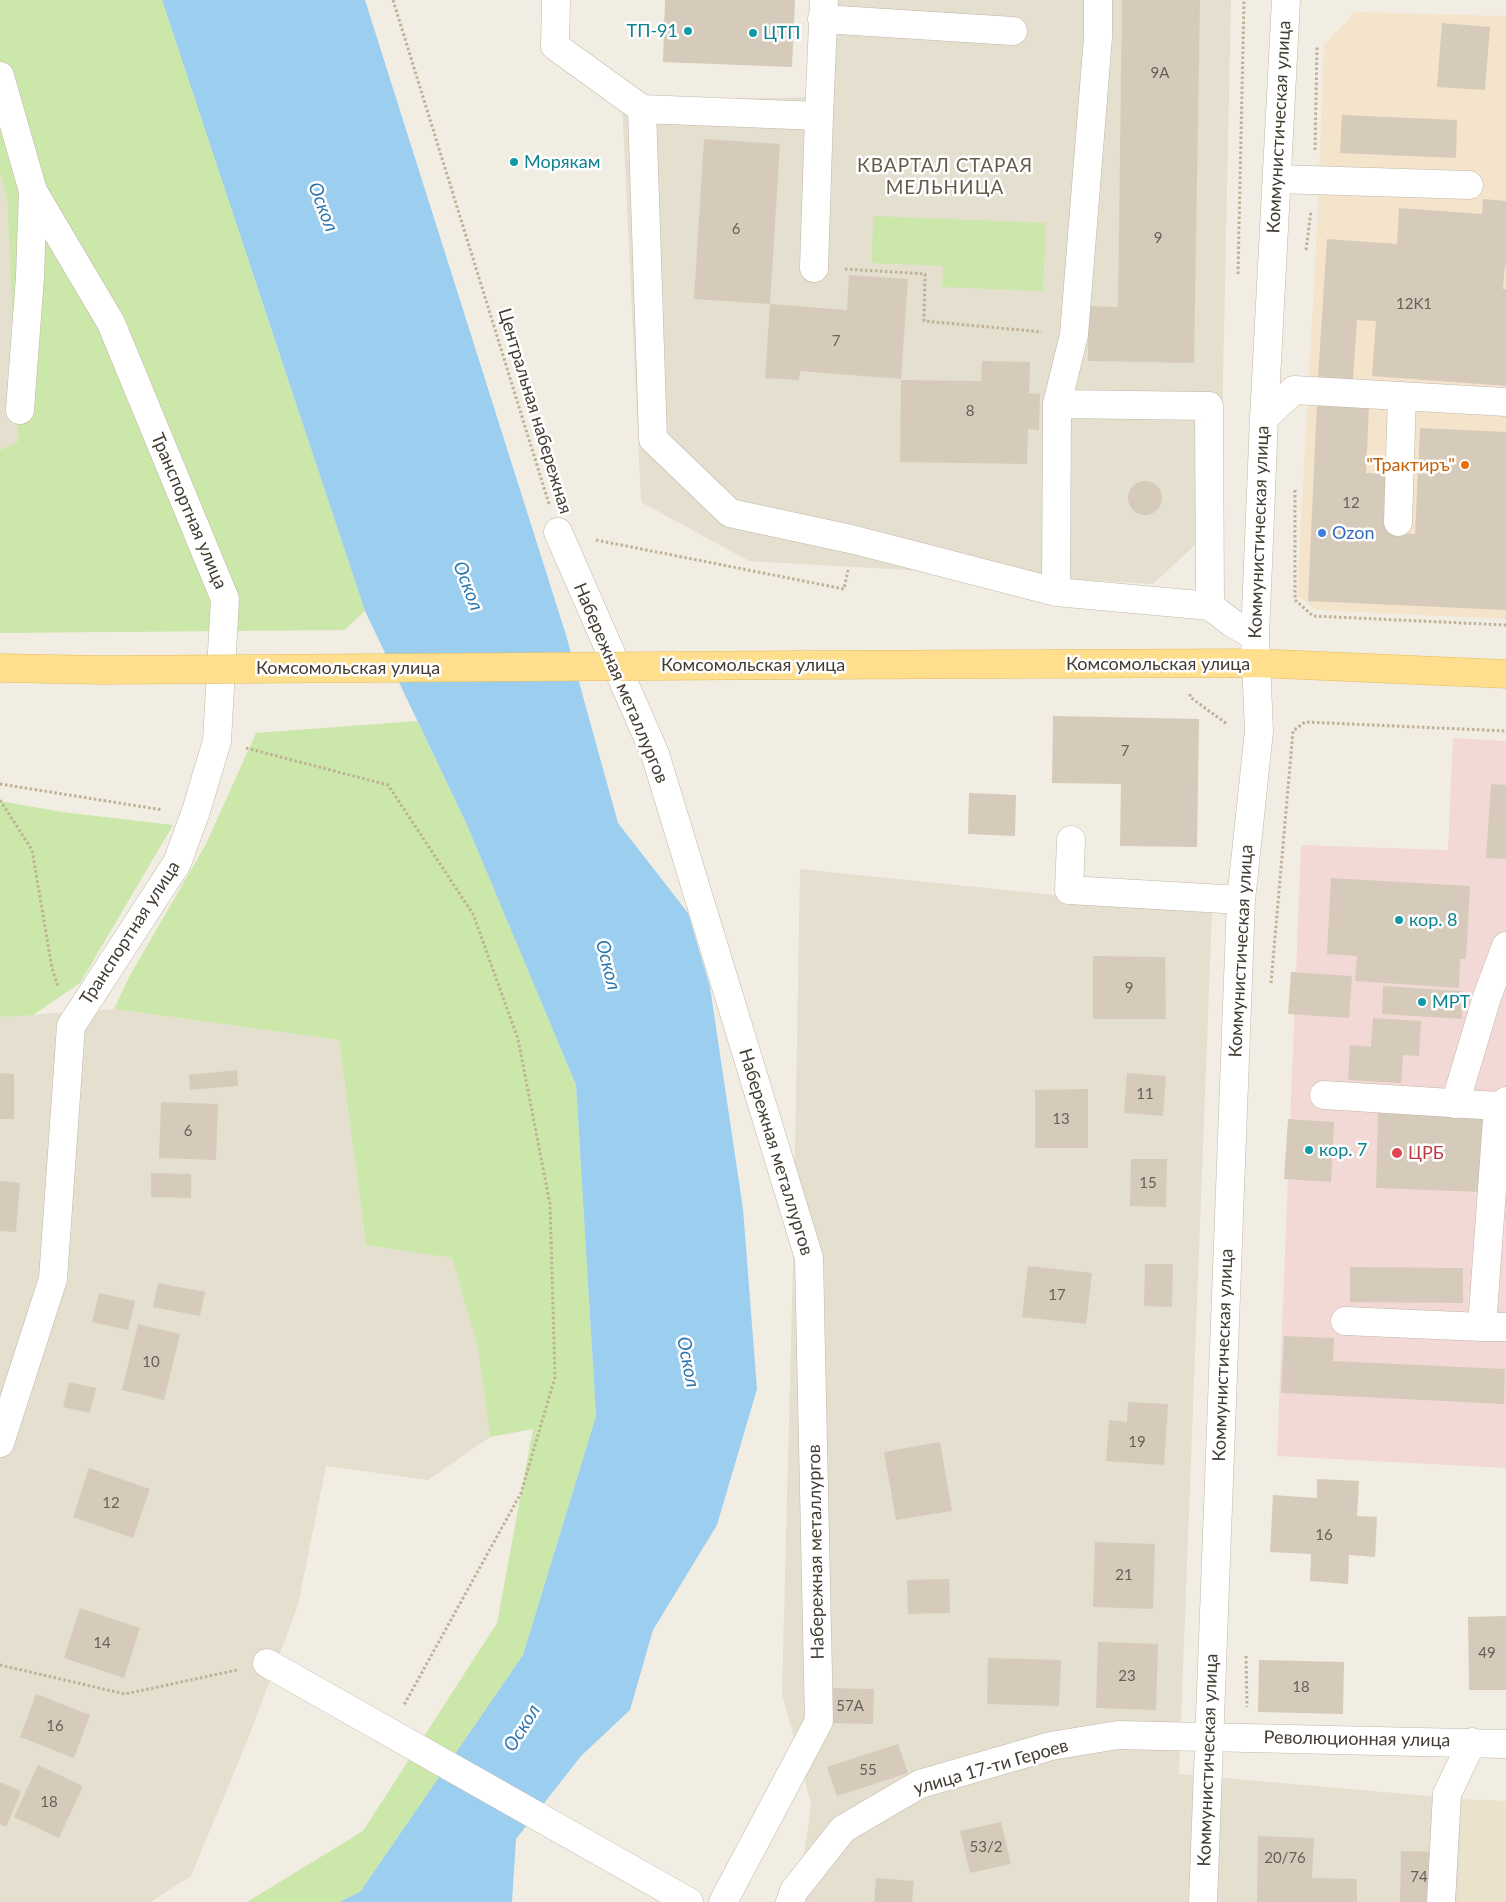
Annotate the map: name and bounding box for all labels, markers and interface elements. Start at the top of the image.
place label: ТП-91 [627,20,678,42]
street label: Коммунистическая улица [1263,20,1295,234]
place label: ЦТП [763,22,801,44]
marker: ТП-91 [682,25,694,37]
marker: ЦТП [747,27,759,39]
house number: 9А [1151,64,1169,82]
place label: Морякам [524,151,600,173]
district label: КВАРТАЛ СТАРАЯ МЕЛЬНИЦА [855,155,1035,199]
marker: Морякам [508,156,520,168]
water label: Оскол [303,179,343,235]
house number: 6 [732,220,740,238]
house number: 9 [1154,229,1162,247]
house number: 12K1 [1396,295,1432,313]
street label: Центральная набережная [493,306,577,516]
house number: 7 [832,332,840,350]
house number: 8 [966,402,974,420]
street label: Коммунистическая улица [1244,425,1274,639]
street label: Транспортная улица [146,430,232,592]
place label: "Трактиръ" [1366,454,1455,476]
marker: "Трактиръ" [1459,459,1471,471]
house number: 12 [1342,494,1360,512]
place label: Ozon [1332,522,1374,544]
marker: Ozon [1316,527,1328,539]
water label: Оскол [448,558,488,614]
street label: Набережная металлургов [569,580,673,786]
street label: Комсомольская улица [1066,653,1250,675]
street label: Комсомольская улица [661,654,845,676]
street label: Комсомольская улица [256,657,440,679]
house number: 7 [1121,742,1129,760]
street label: Коммунистическая улица [1225,844,1257,1058]
street label: Транспортная улица [75,857,185,1009]
place label: кор. 8 [1409,909,1458,931]
marker: кор. 8 [1393,914,1405,926]
water label: Оскол [591,937,625,993]
house number: 9 [1125,979,1133,997]
place label: МРТ [1432,991,1470,1013]
marker: МРТ [1416,996,1428,1008]
street label: Набережная металлургов [734,1046,818,1258]
house number: 11 [1136,1085,1154,1103]
house number: 13 [1052,1110,1070,1128]
house number: 6 [184,1122,192,1140]
place label: кор. 7 [1319,1139,1368,1161]
place label: ЦРБ [1408,1142,1444,1164]
marker: кор. 7 [1303,1144,1315,1156]
marker: ЦРБ [1390,1146,1404,1160]
house number: 15 [1139,1174,1157,1192]
street label: Коммунистическая улица [1208,1248,1238,1462]
house number: 17 [1048,1286,1066,1304]
water label: Оскол [672,1335,704,1389]
house number: 10 [142,1353,160,1371]
house number: 19 [1128,1433,1146,1451]
street label: Набережная металлургов [803,1444,829,1660]
house number: 12 [102,1494,120,1512]
house number: 16 [1315,1526,1333,1544]
house number: 21 [1115,1566,1133,1584]
house number: 14 [93,1634,111,1652]
house number: 49 [1478,1644,1496,1662]
street label: Коммунистическая улица [1193,1653,1223,1867]
house number: 23 [1118,1667,1136,1685]
house number: 18 [1292,1678,1310,1696]
house number: 57А [836,1697,864,1715]
water label: Оскол [499,1700,545,1756]
house number: 16 [46,1717,64,1735]
street label: Революционная улица [1264,1727,1450,1751]
street label: улица 17-ти Героев [911,1735,1071,1799]
house number: 55 [859,1761,877,1779]
house number: 18 [40,1793,58,1811]
house number: 53/2 [970,1838,1002,1856]
house number: 20/76 [1264,1849,1306,1867]
house number: 74 [1410,1868,1428,1886]

